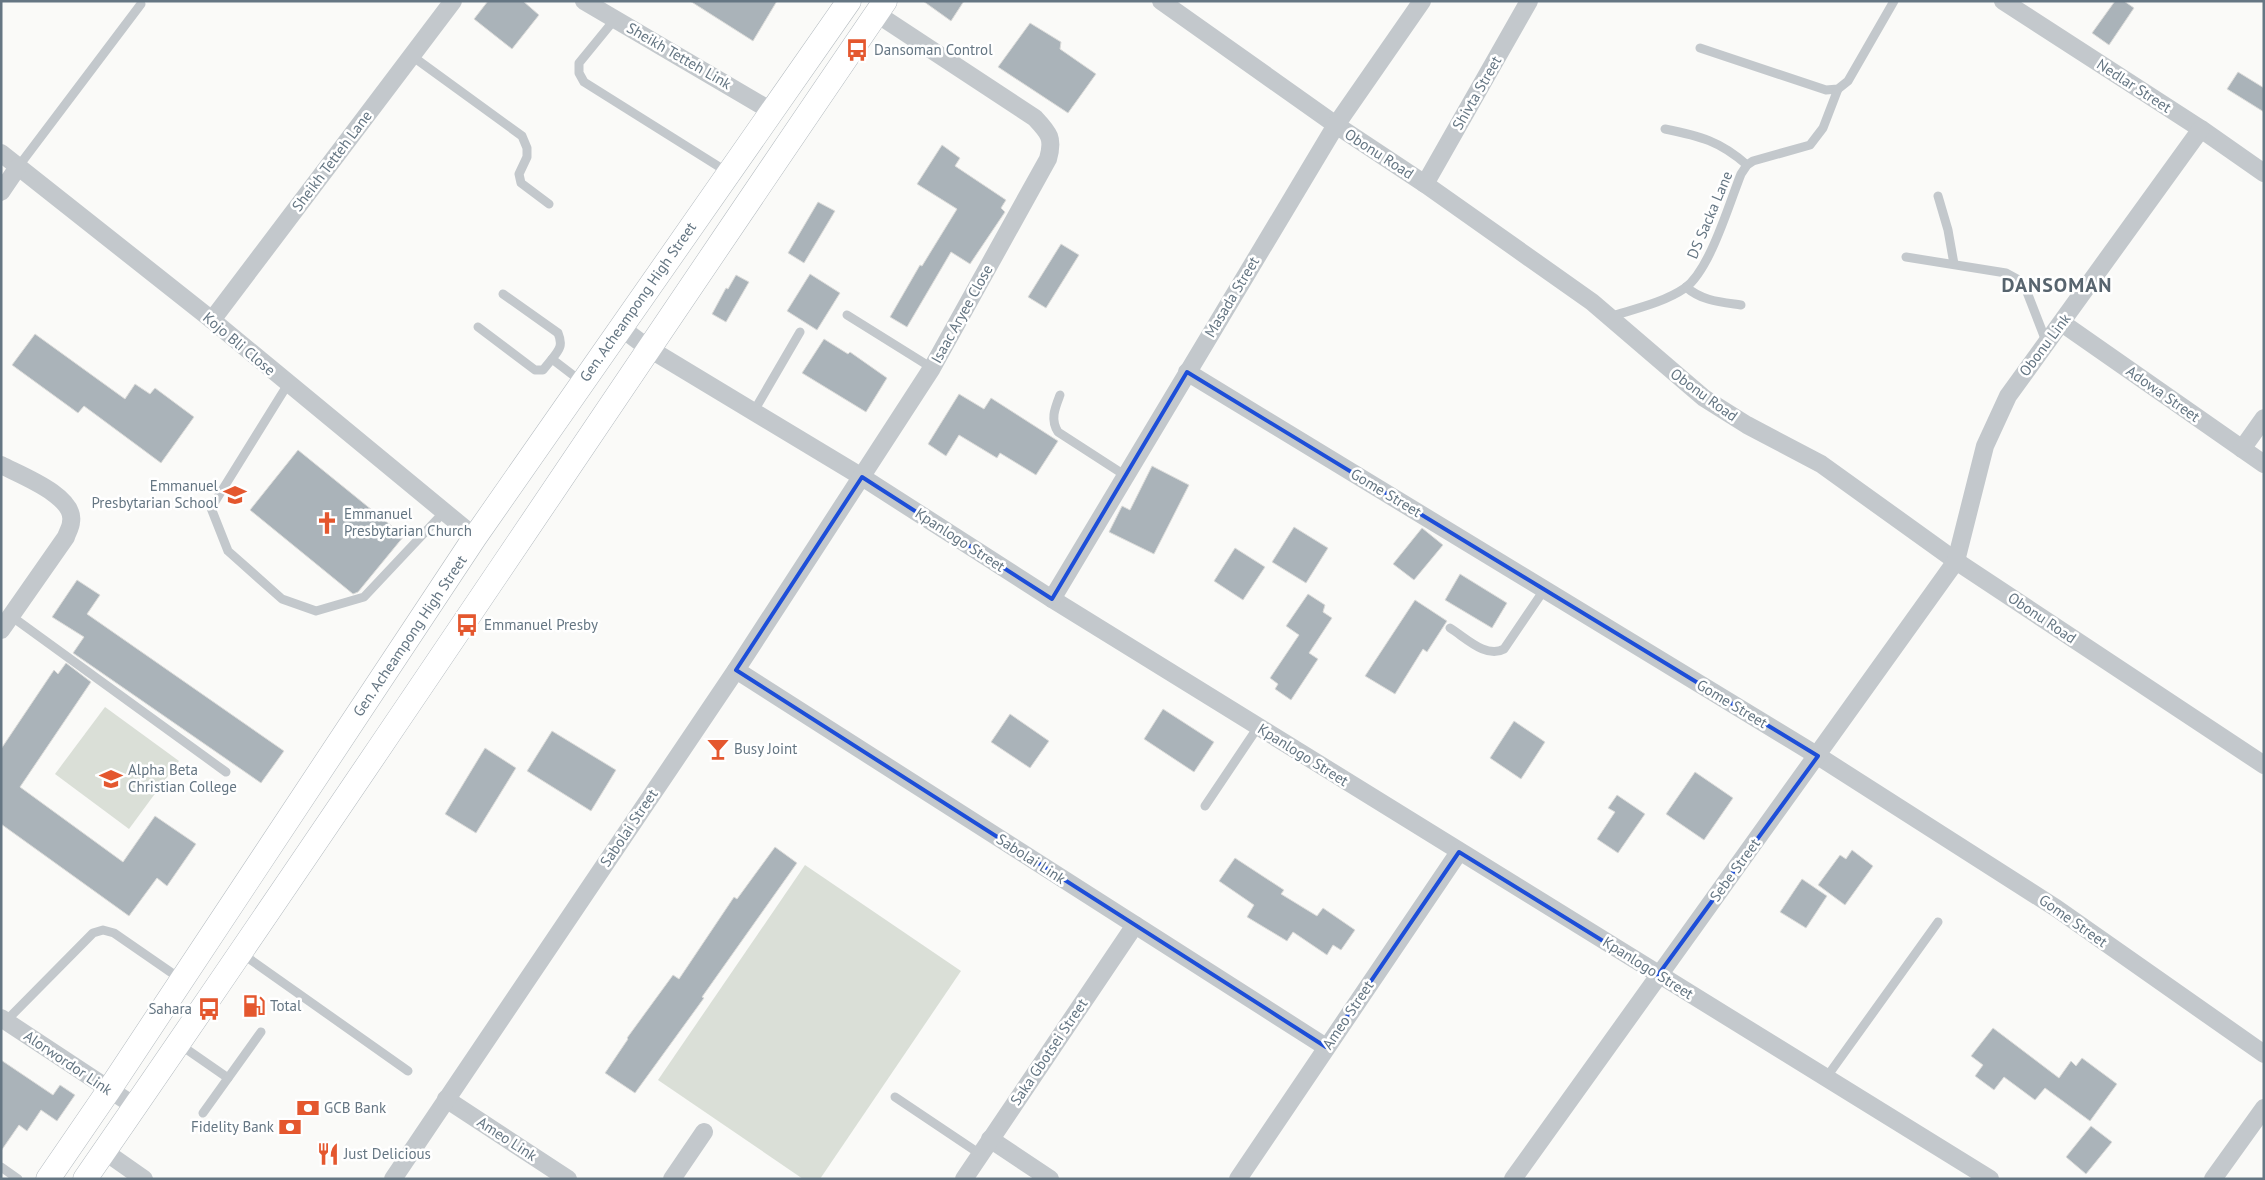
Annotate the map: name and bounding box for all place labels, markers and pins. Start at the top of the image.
bus stop icon: Dansoman Control [844,37,870,63]
place label: Dansoman Control [874,40,993,59]
place label: Emmanuel Presbytarian School [92,476,219,512]
school or university icon: Emmanuel Presbytarian School [222,482,248,508]
place label: Emmanuel Presbytarian Church [344,504,472,540]
church icon: Emmanuel Presbytarian Church [314,510,340,536]
bus stop icon: Emmanuel Presby [454,612,480,638]
place label: Emmanuel Presby [484,615,598,634]
bar icon: Busy Joint [705,736,731,762]
place label: Busy Joint [734,739,797,758]
place label: Alpha Beta Christian College [128,760,237,796]
school or university icon: Alpha Beta Christian College [98,766,124,792]
fuel station icon: Total [241,993,267,1019]
bus stop icon: Sahara [196,996,222,1022]
place label: Total [270,996,302,1015]
place label: Sahara [148,999,192,1018]
bank icon: GCB Bank [295,1095,321,1121]
place label: GCB Bank [324,1098,387,1117]
bank icon: Fidelity Bank [277,1114,303,1140]
place label: Fidelity Bank [191,1117,275,1136]
restaurant icon: Just Delicious [315,1141,341,1167]
place label: Just Delicious [343,1144,431,1163]

